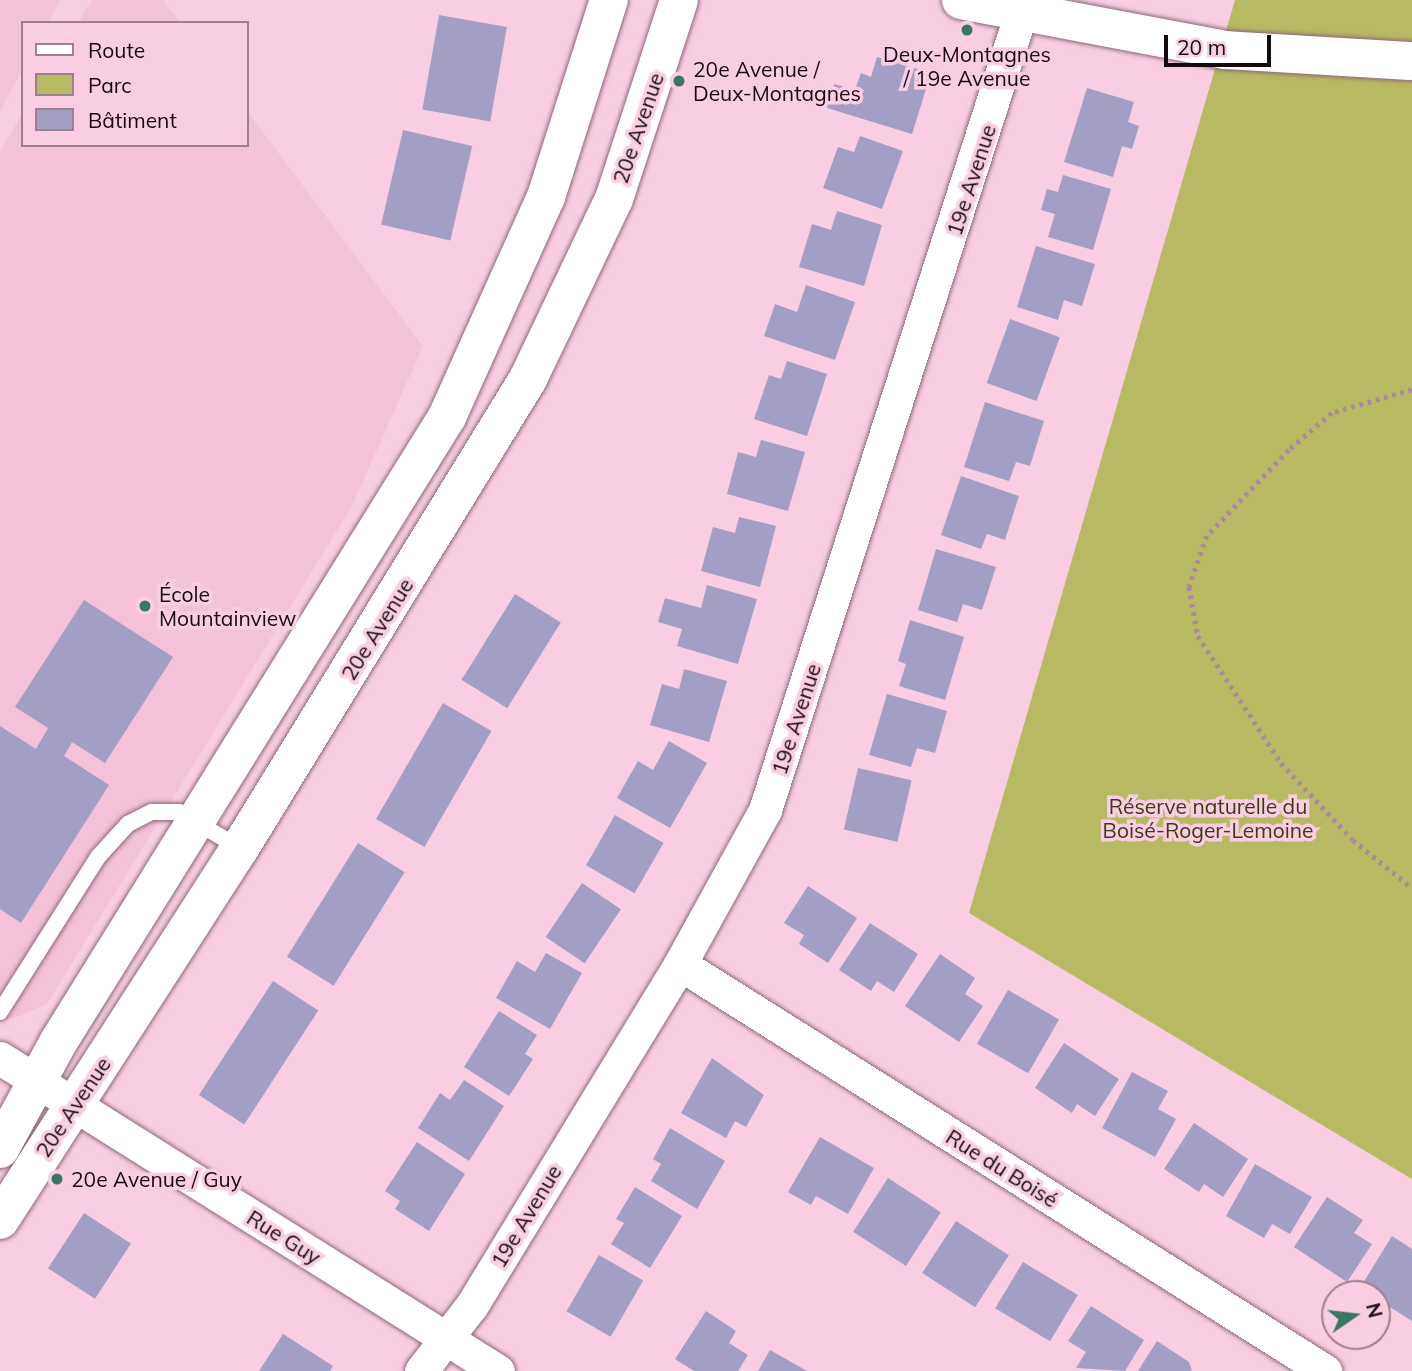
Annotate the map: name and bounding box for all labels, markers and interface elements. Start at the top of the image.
legend [21,21,248,147]
scale bar [1167,21,1274,65]
marker: Deux-Montagnes / 19e Avenue [959,22,975,38]
text: 20 m [1177,34,1226,60]
text: Route [88,37,145,63]
place label: Deux-Montagnes / 19e Avenue [883,41,1051,91]
place label: 20e Avenue / Deux-Montagnes [693,56,861,106]
street label: 20e Avenue [607,69,669,187]
text: Parc [88,72,132,98]
marker: 20e Avenue / Deux-Montagnes [671,73,687,89]
text: Bâtiment [88,107,177,133]
street label: 19e Avenue [941,121,1001,239]
street label: 20e Avenue [336,573,418,685]
place label: École Mountainview [159,581,296,631]
marker: École Mountainview [137,598,153,614]
street label: 19e Avenue [766,660,826,778]
park label: Réserve naturelle du Boisé-Roger-Lemoine [1103,793,1313,843]
street label: 20e Avenue [30,1052,116,1162]
street label: Rue du Boisé [942,1124,1062,1212]
street label: 19e Avenue [486,1160,566,1272]
place label: 20e Avenue / Guy [71,1166,242,1192]
marker: 20e Avenue / Guy [49,1171,65,1187]
street label: Rue Guy [242,1205,326,1269]
north arrow [1321,1280,1391,1350]
text: N [1361,1301,1388,1320]

